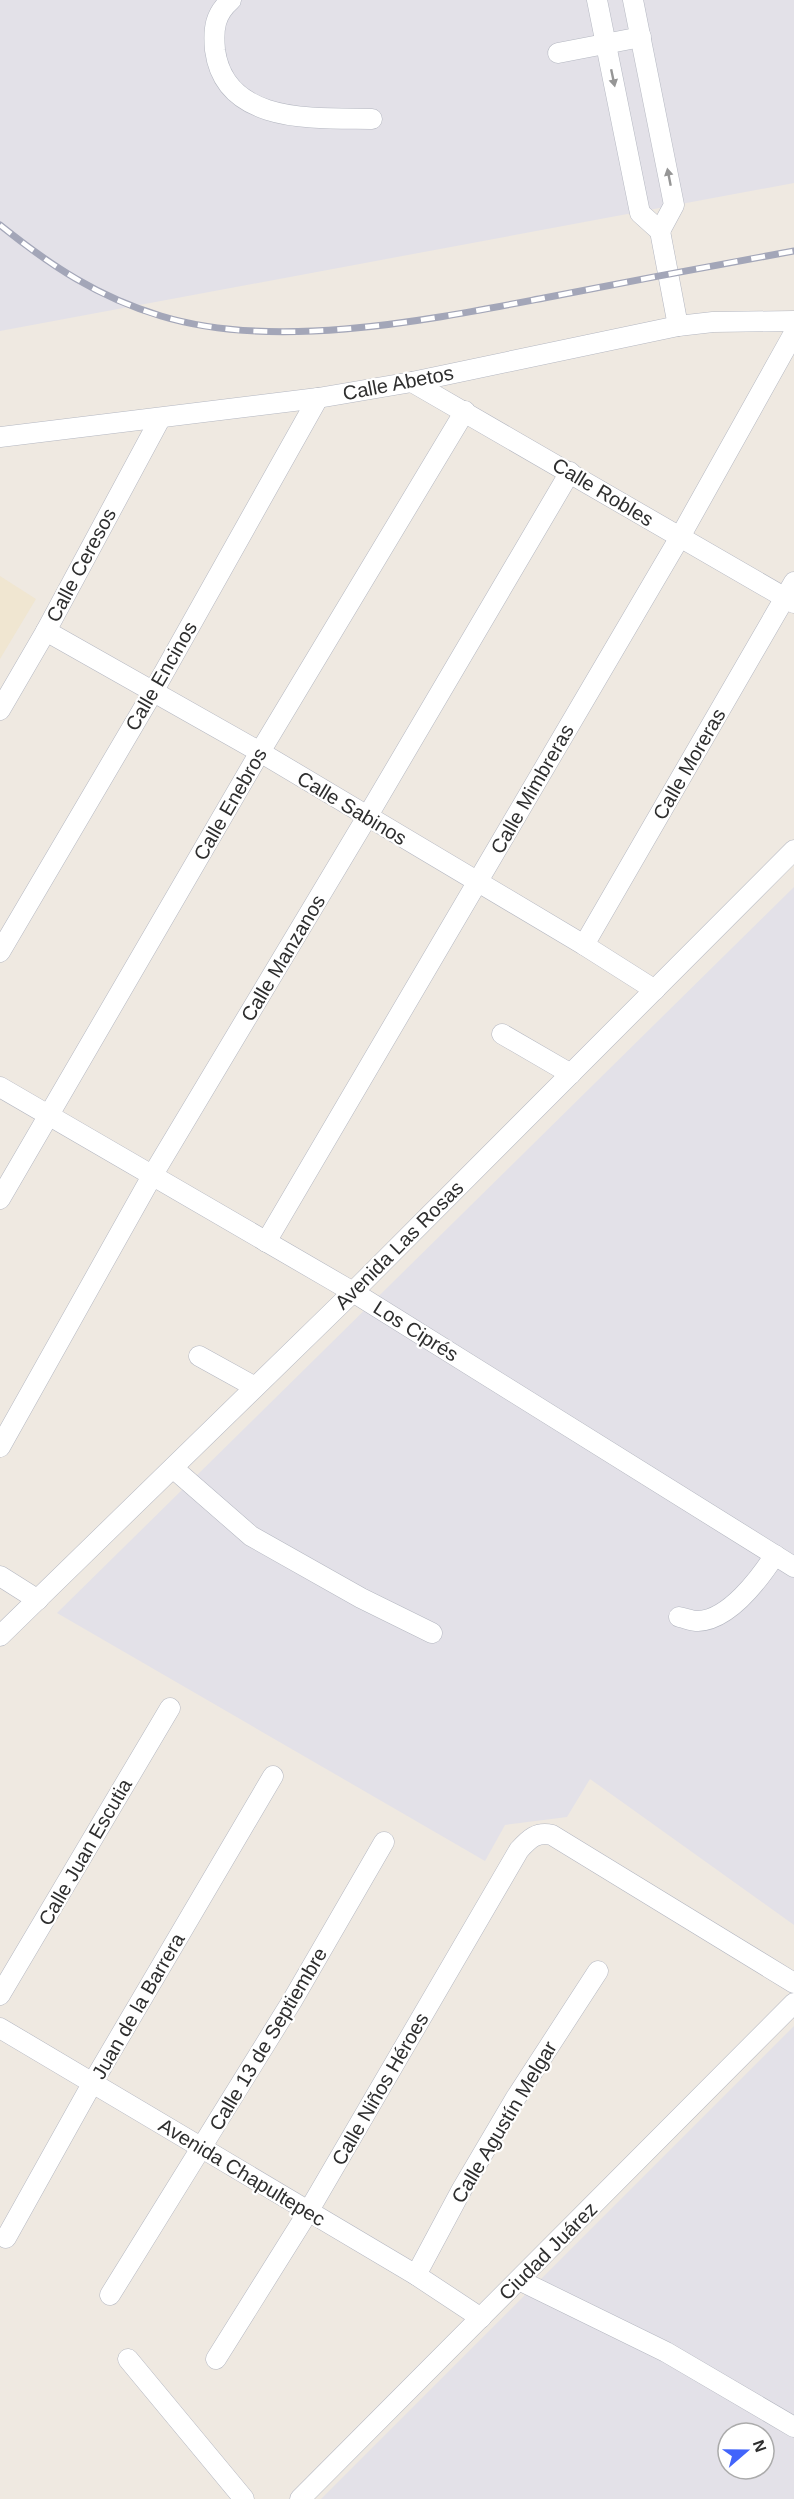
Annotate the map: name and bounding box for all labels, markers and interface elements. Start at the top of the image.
one-way arrow [609,69,618,88]
one-way arrow [663,167,673,186]
street label: Calle Abetos [341,361,455,405]
street label: Calle Robles [549,453,657,531]
street label: Calle Ceresos [42,504,120,626]
street label: Calle Encinos [121,618,201,734]
street label: Calle Moreras [648,705,730,823]
street label: Calle Mimbreras [486,720,578,858]
street label: Calle Enebros [189,744,271,864]
street label: Calle Sabinos [293,767,411,849]
street label: Calle Manzanos [237,891,329,1025]
street label: Avenida Las Rosas [330,1176,468,1314]
street label: Los Ciprés [370,1296,462,1366]
street label: Calle Juan Escutia [34,1774,136,1929]
street label: Juan de la Barrera [87,1928,189,2083]
street label: Calle 13 de Septiembre [205,1944,331,2134]
street label: Calle Niños Héroes [327,2009,433,2169]
street label: Calle Agustín Melgar [447,2037,561,2207]
street label: Avenida Chapultepec [155,2114,329,2230]
street label: Ciudad Juárez [495,2198,601,2304]
north arrow [716,2421,776,2481]
text: N [750,2438,770,2454]

